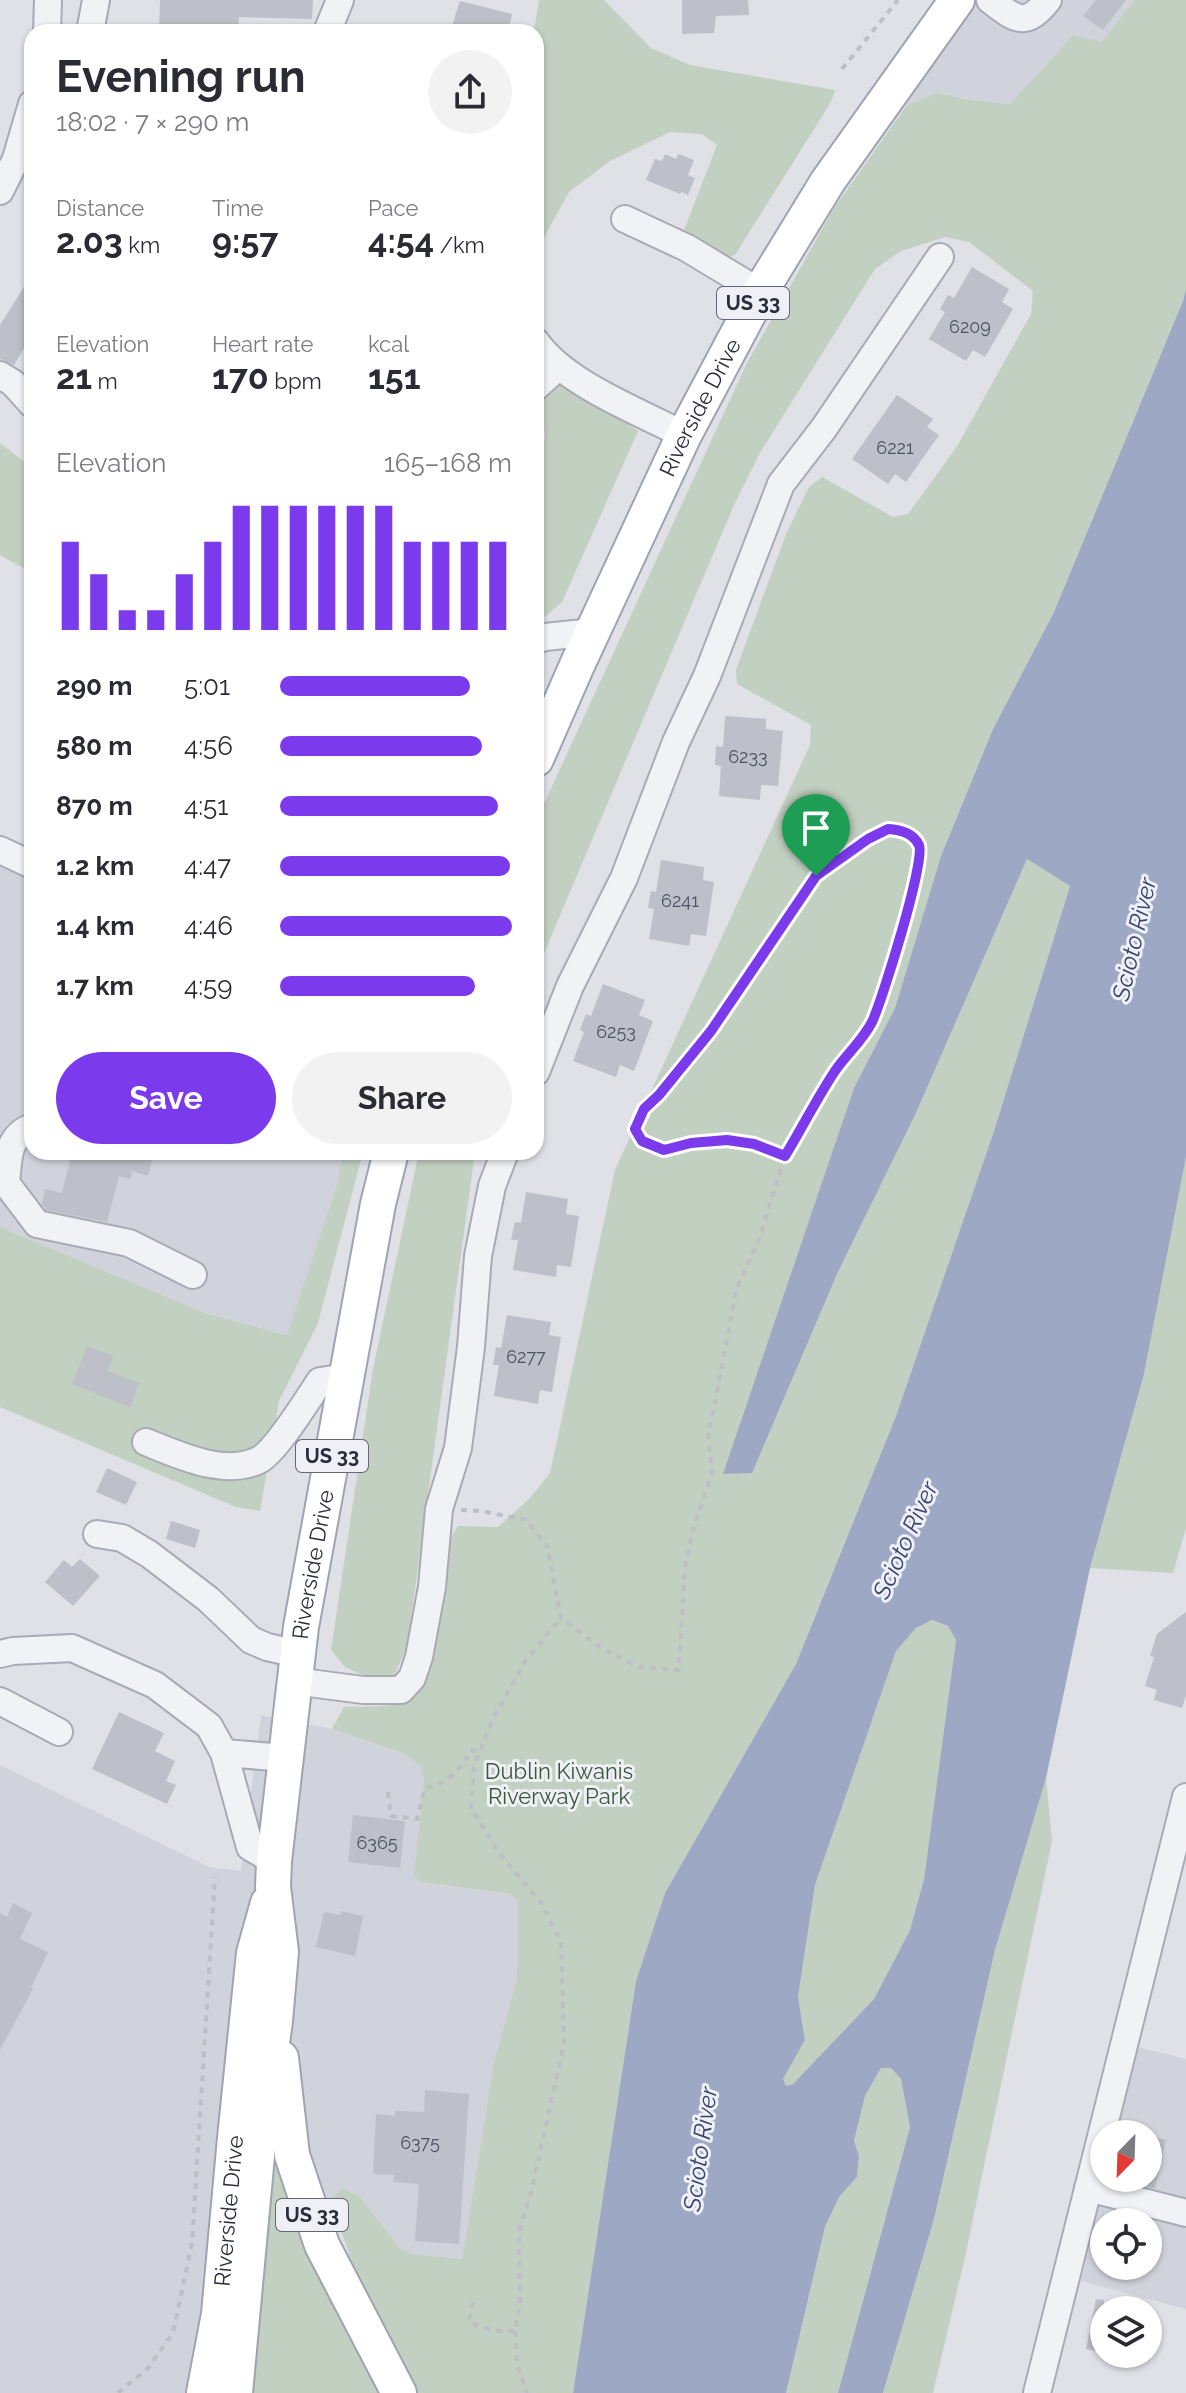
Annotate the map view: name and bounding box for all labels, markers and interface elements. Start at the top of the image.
button: share [428,50,512,134]
text: Evening run [56,51,305,102]
text: 18:02 · 7 × 290 m [56,107,249,137]
text: Distance [56,195,144,221]
text: Time [212,195,263,221]
text: Pace [368,195,418,221]
text: 2.03 [56,221,123,261]
text: 9:57 [212,221,278,261]
text: 4:54 [368,221,434,261]
text: km [123,232,160,258]
text: /km [434,232,485,258]
road number: US 33 [717,287,789,319]
house number: 6209 [949,316,991,337]
text: Elevation [56,331,149,357]
text: Heart rate [212,331,313,357]
text: kcal [368,331,409,357]
street label: Riverside Drive [654,334,746,480]
text: 21 [56,357,92,397]
text: 170 [212,357,269,397]
text: 151 [368,357,420,397]
text: m [92,368,118,394]
text: bpm [269,368,322,394]
house number: 6221 [876,437,914,458]
text: Elevation [56,448,166,478]
text: 165–168 m [384,448,512,478]
text: 290 m [56,671,132,701]
text: 5:01 [184,671,230,701]
text: 580 m [56,731,133,761]
text: 4:56 [184,731,233,761]
house number: 6233 [728,746,768,767]
text: 870 m [56,791,133,821]
text: 4:51 [184,791,228,821]
pin [782,794,850,876]
icon: arrive [794,806,838,850]
text: 1.2 km [56,851,134,881]
text: 4:47 [184,851,231,881]
water label: Scioto River [1106,874,1162,1004]
house number: 6241 [661,890,699,911]
text: 1.4 km [56,911,135,941]
text: 4:46 [184,911,233,941]
text: 1.7 km [56,971,134,1001]
text: 4:59 [184,971,233,1001]
house number: 6253 [596,1021,636,1042]
button: Save [56,1052,276,1144]
button: Share [292,1052,512,1144]
house number: 6277 [506,1346,546,1367]
road number: US 33 [296,1440,368,1472]
water label: Scioto River [866,1476,944,1604]
street label: Riverside Drive [287,1488,339,1641]
park label: Dublin Kiwanis Riverway Park [485,1758,633,1809]
house number: 6365 [356,1832,398,1853]
water label: Scioto River [677,2084,723,2214]
north arrow [1090,2120,1162,2192]
map controls [1090,2120,1162,2368]
house number: 6375 [400,2132,440,2153]
street label: Riverside Drive [209,2134,248,2287]
road number: US 33 [276,2199,348,2231]
button: locate [1090,2208,1162,2280]
button: layers [1090,2296,1162,2368]

